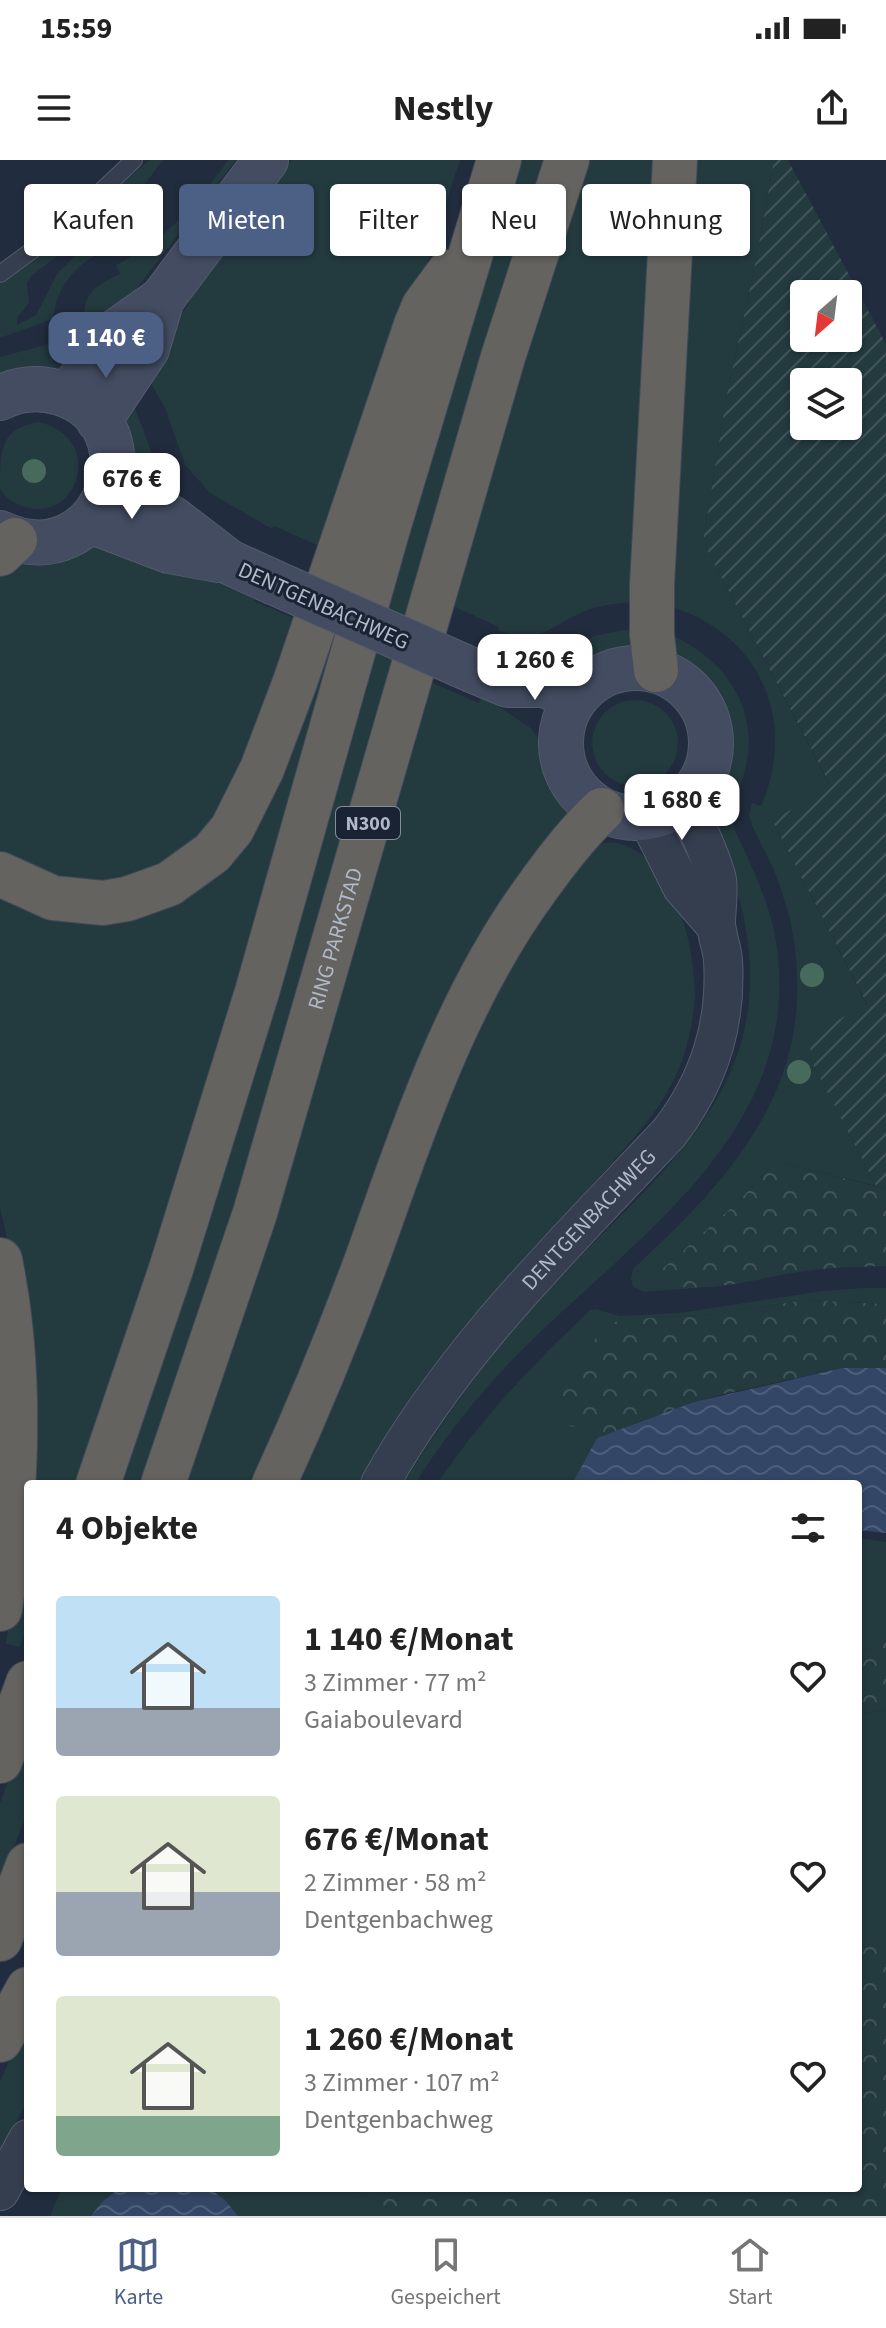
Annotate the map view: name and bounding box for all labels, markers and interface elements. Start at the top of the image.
text: 15:59 [40,7,112,50]
text: Nestly [393,83,493,134]
icon: menu [32,86,76,130]
icon: share [810,86,854,130]
chip: Kaufen [24,184,163,256]
chip: Mieten [179,184,314,256]
chip: Filter [330,184,446,256]
chip: Neu [462,184,566,256]
chip: Wohnung [582,184,750,256]
north arrow [790,280,862,352]
map controls [790,280,862,440]
pin: 1 140 € [32,312,180,380]
text: 1 140 € [66,319,146,356]
button: layers [790,368,862,440]
pin: 676 € [76,453,188,521]
text: 676 € [102,460,162,497]
street label: DENTGENBACHWEG [233,554,414,658]
pin: 1 260 € [461,634,609,702]
text: 1 260 € [495,641,575,678]
pin: 1 680 € [608,774,756,842]
text: 1 680 € [642,781,722,818]
road number: N300 [336,807,400,839]
street label: RING PARKSTAD [300,864,371,1014]
street label: DENTGENBACHWEG [514,1142,664,1298]
text: 4 Objekte [56,1504,198,1553]
icon: filters [786,1506,830,1550]
text: 1 140 €/Monat [304,1615,513,1664]
icon: home [120,1628,216,1724]
icon: heart [786,1654,830,1698]
text: 3 Zimmer · 77 m² [304,1664,487,1701]
text: Gaiaboulevard [304,1701,463,1738]
text: 676 €/Monat [304,1815,489,1864]
icon: home [120,1828,216,1924]
icon: heart [786,1854,830,1898]
text: 2 Zimmer · 58 m² [304,1864,487,1901]
text: Dentgenbachweg [304,1901,493,1938]
text: 1 260 €/Monat [304,2015,513,2064]
icon: home [120,2028,216,2124]
icon: heart [786,2054,830,2098]
text: 3 Zimmer · 107 m² [304,2064,500,2101]
text: Dentgenbachweg [304,2101,493,2138]
tab: Karte [114,2233,163,2313]
tab: Gespeichert [390,2233,501,2313]
tab: Start [728,2233,772,2313]

